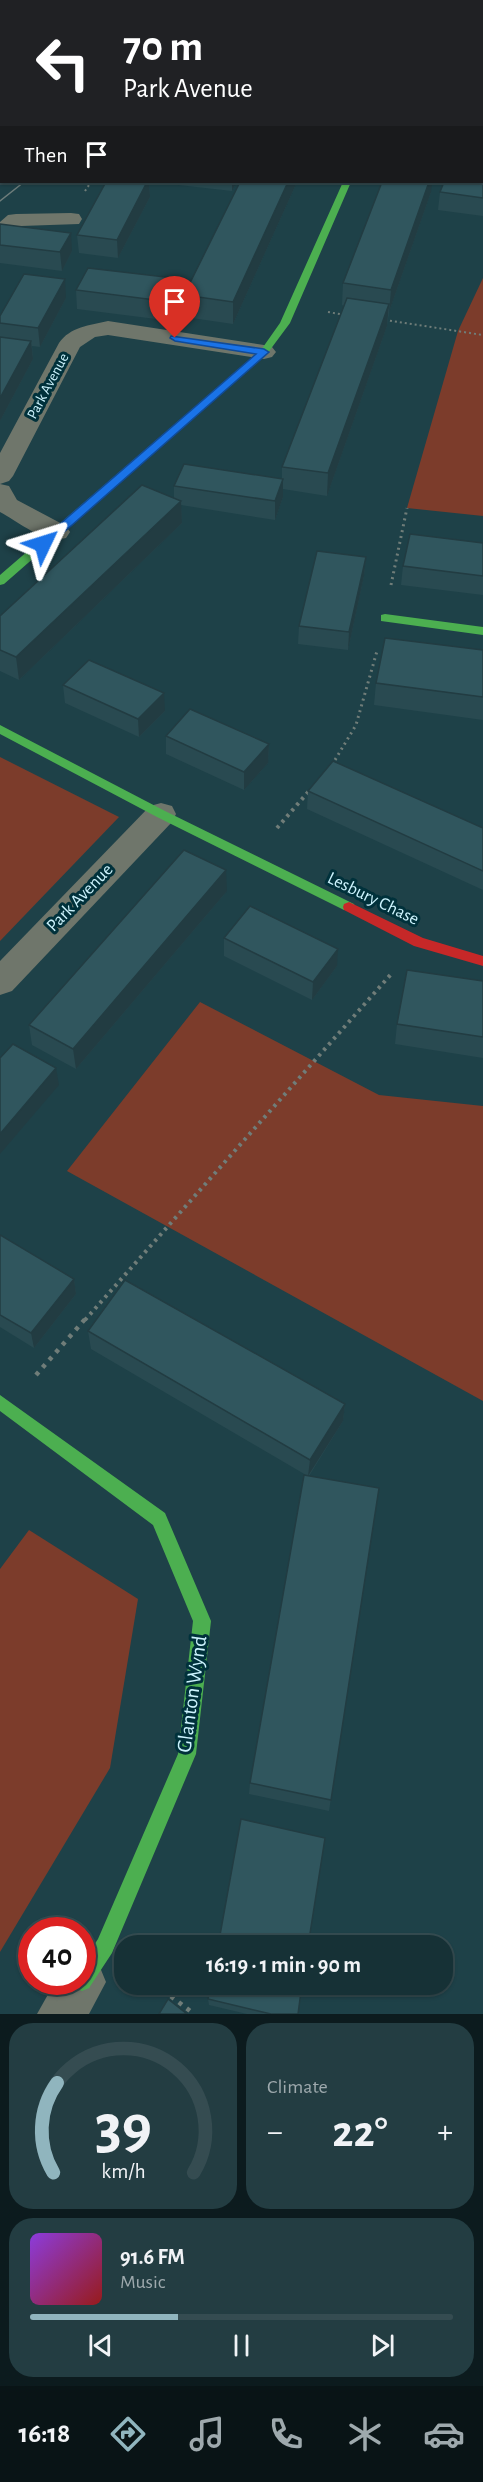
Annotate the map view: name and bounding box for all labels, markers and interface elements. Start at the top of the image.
icon: left [24,24,102,102]
text: 70 m [123,26,203,68]
text: Park Avenue [123,75,253,102]
icon: arrive [80,138,113,171]
text: Then [24,144,68,166]
pin [149,276,200,338]
icon: arrive [158,285,191,318]
street label: Park Avenue [24,351,72,421]
position arrow [11,512,75,576]
street label: Park Avenue [43,861,117,935]
street label: Lesbury Chase [325,869,421,929]
street label: Glanton Wynd [173,1634,211,1754]
speed limit sign: 40 [18,1917,96,1995]
text: 16:19 · 1 min · 90 m [206,1954,361,1976]
text: Climate [267,2077,328,2097]
text: 39 [94,2097,152,2159]
text: 22° [332,2110,388,2155]
text: − [267,2116,283,2149]
text: + [437,2116,453,2149]
text: km/h [101,2161,145,2182]
text: 91.6 FM [120,2246,185,2268]
text: Music [120,2272,166,2292]
icon: previous [84,2329,117,2362]
icon: pause [225,2329,258,2362]
icon: next [366,2329,399,2362]
icon: directions [107,2413,149,2455]
icon: music [186,2413,228,2455]
icon: phone [265,2413,307,2455]
icon: climate [344,2413,386,2455]
icon: car [423,2413,465,2455]
text: 16:18 [18,2420,70,2447]

